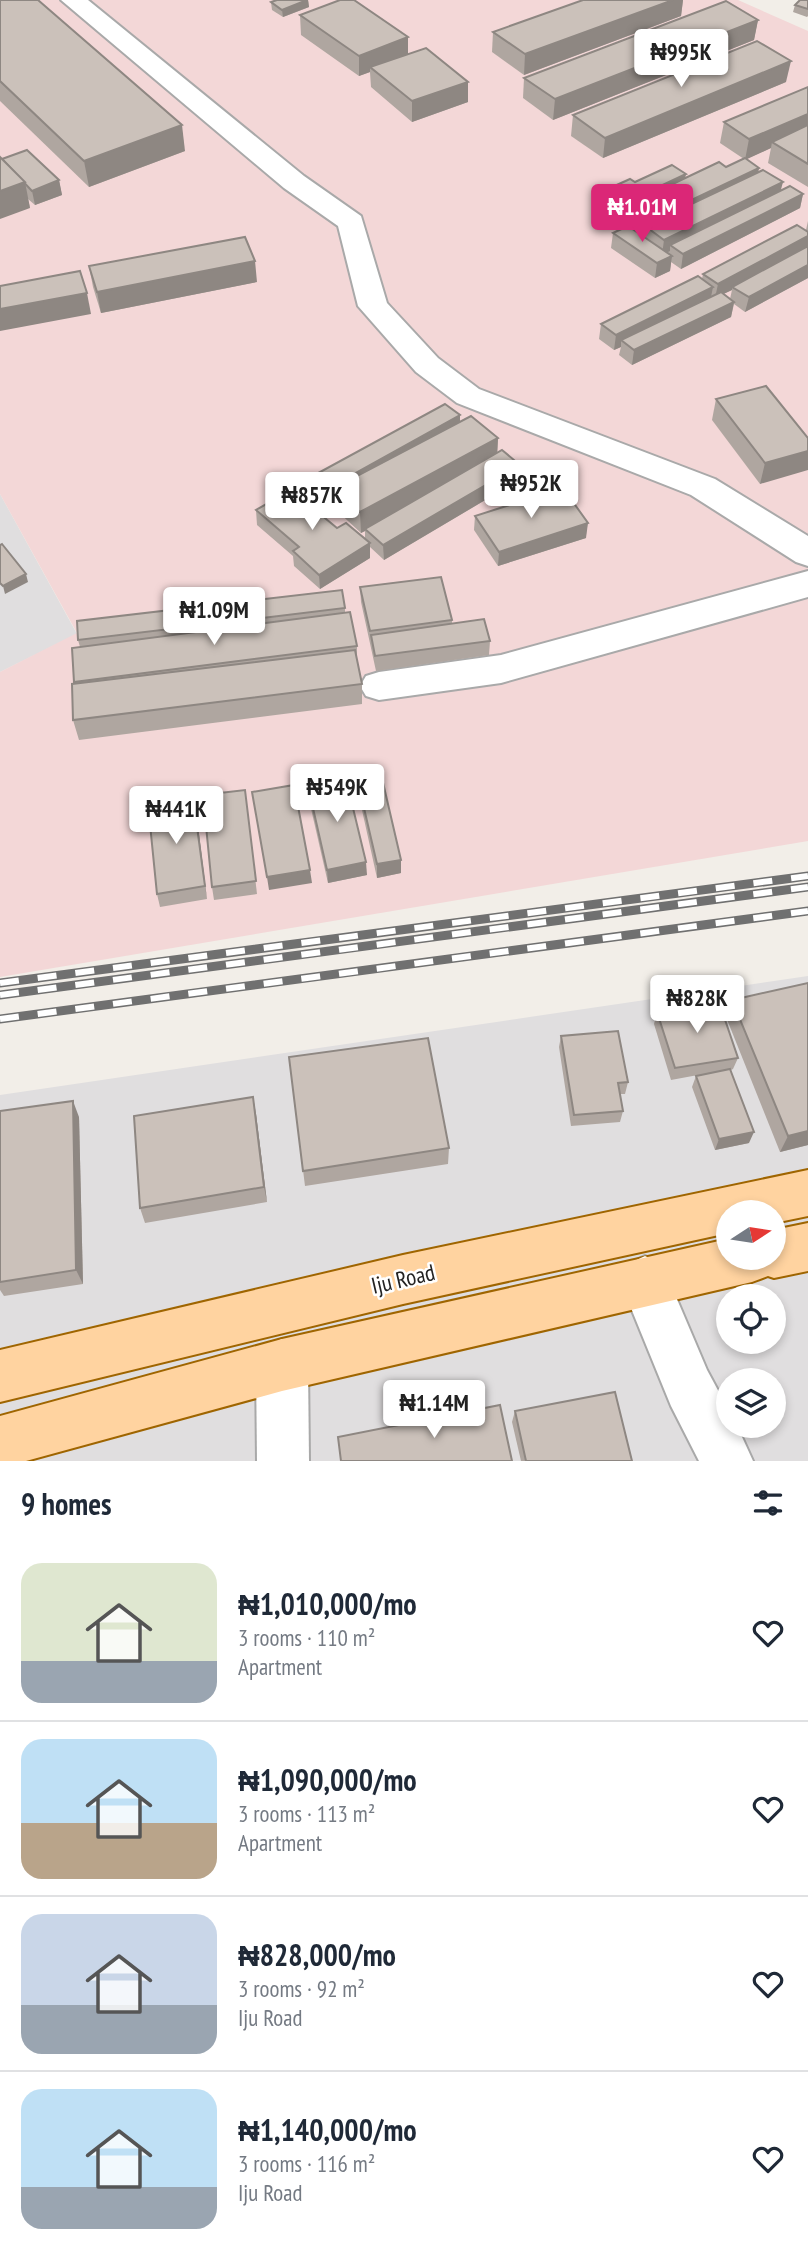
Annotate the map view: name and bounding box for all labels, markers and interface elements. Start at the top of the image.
pin: ₦995K [632,29,730,89]
text: ₦995K [650,37,712,66]
pin: ₦1.01M [585,184,699,244]
text: ₦1.01M [607,192,677,221]
pin: ₦952K [482,461,580,520]
text: ₦952K [500,468,562,497]
pin: ₦857K [263,472,361,532]
text: ₦857K [281,480,343,509]
pin: ₦1.09M [157,588,271,647]
text: ₦1.09M [179,595,249,624]
pin: ₦549K [288,764,386,824]
text: ₦549K [306,772,368,801]
pin: ₦441K [127,786,225,846]
text: ₦441K [145,794,207,823]
pin: ₦828K [648,976,746,1035]
text: ₦828K [666,983,728,1012]
north arrow [716,1200,786,1270]
map controls [716,1200,786,1438]
street label: Iju Road [368,1257,438,1300]
button: locate [716,1284,786,1354]
button: layers [716,1368,786,1438]
pin: ₦1.14M [377,1380,491,1440]
text: ₦1.14M [399,1388,469,1417]
text: 9 homes [21,1484,112,1523]
icon: filters [749,1484,787,1522]
text: ₦1,010,000/mo [238,1584,417,1623]
icon: home [77,1591,161,1675]
icon: heart [749,1614,787,1652]
text: 3 rooms · 110 m² [238,1623,375,1652]
text: Apartment [238,1652,322,1681]
text: ₦1,090,000/mo [238,1760,417,1799]
icon: home [77,1767,161,1851]
icon: heart [749,1790,787,1828]
text: 3 rooms · 113 m² [238,1799,375,1828]
text: Apartment [238,1828,322,1857]
text: ₦828,000/mo [238,1935,396,1974]
icon: home [77,1942,161,2026]
icon: heart [749,1965,787,2003]
text: 3 rooms · 92 m² [238,1974,365,2003]
text: Iju Road [238,2003,302,2032]
text: ₦1,140,000/mo [238,2110,417,2149]
icon: home [77,2117,161,2201]
icon: heart [749,2140,787,2178]
text: 3 rooms · 116 m² [238,2149,375,2178]
text: Iju Road [238,2178,302,2207]

